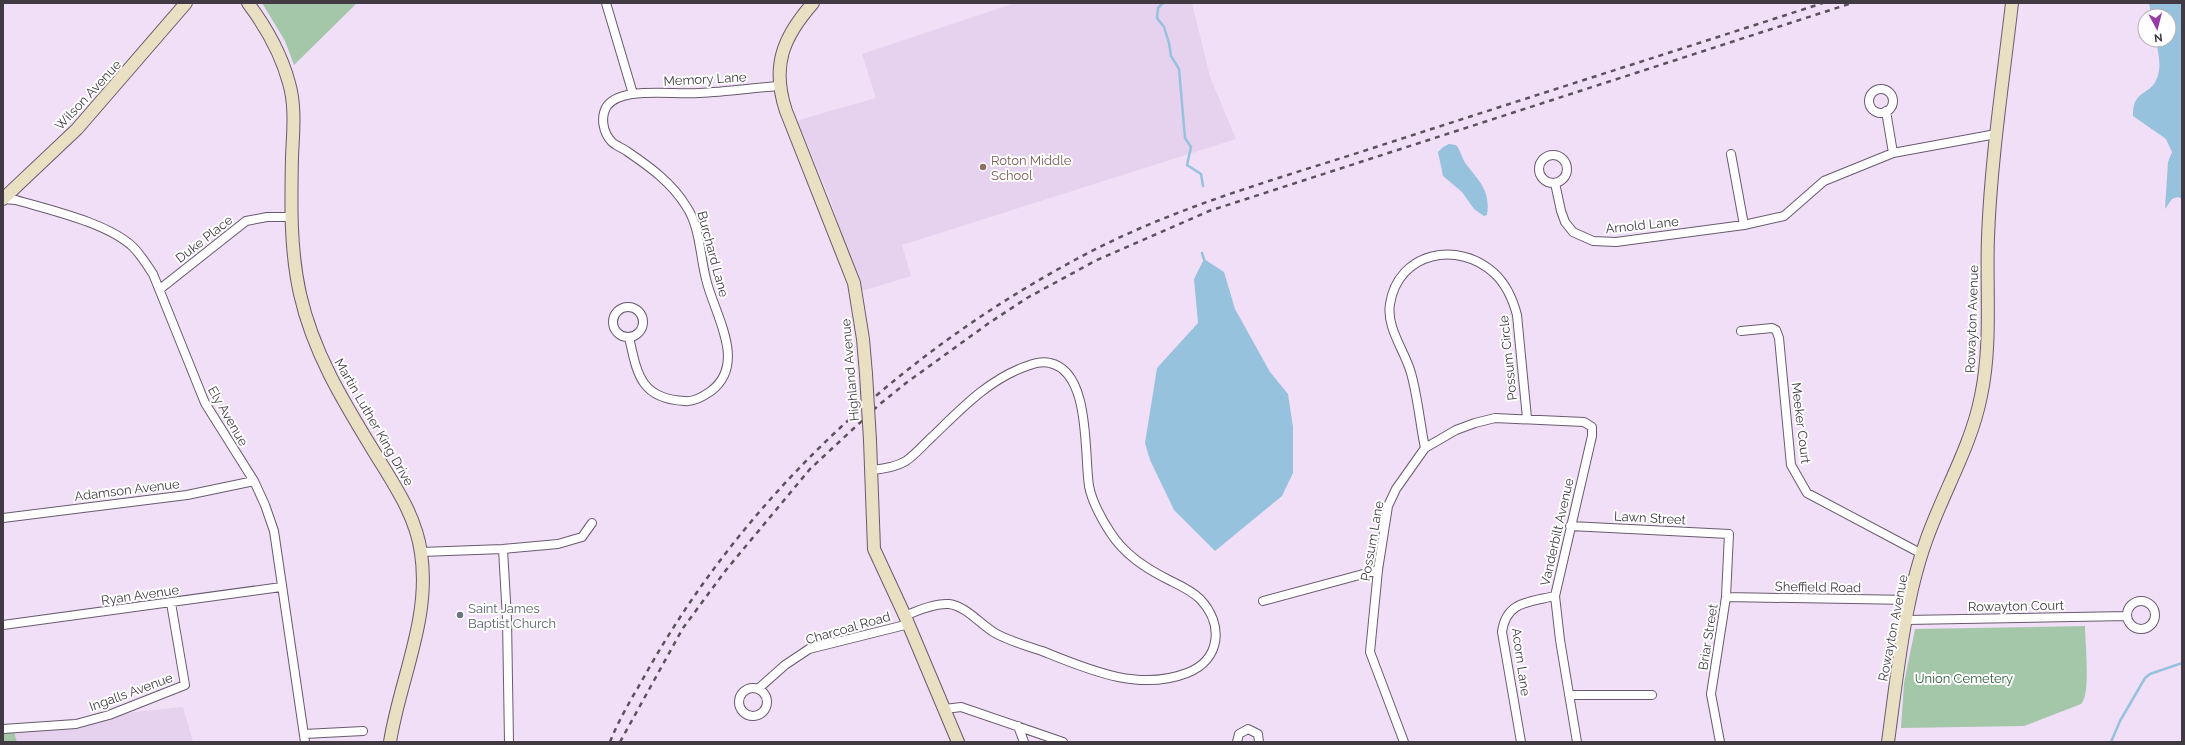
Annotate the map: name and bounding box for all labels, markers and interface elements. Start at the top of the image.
north arrow [2137,8,2177,48]
text: N [2153,30,2163,44]
street label: Wilson Avenue [52,57,124,133]
street label: Memory Lane [663,69,747,89]
place label: Roton Middle School [991,153,1072,183]
marker: Roton Middle School [978,162,988,172]
street label: Burchard Lane [694,209,732,299]
street label: Duke Place [173,212,236,266]
street label: Arnold Lane [1605,214,1680,236]
street label: Rowayton Avenue [1963,264,1981,373]
street label: Possum Circle [1496,314,1520,401]
street label: Highland Avenue [838,318,862,422]
street label: Martin Luther King Drive [331,356,417,489]
street label: Meeker Court [1789,382,1813,465]
street label: Ely Avenue [205,383,251,449]
street label: Adamson Avenue [74,476,181,504]
street label: Vanderbilt Avenue [1537,476,1577,587]
street label: Possum Lane [1358,499,1386,582]
street label: Lawn Street [1614,509,1687,527]
street label: Rowayton Avenue [1875,573,1911,683]
street label: Sheffield Road [1775,579,1861,595]
street label: Ryan Avenue [100,582,180,608]
street label: Rowayton Court [1968,598,2065,614]
place label: Saint James Baptist Church [468,601,556,631]
street label: Briar Street [1695,602,1721,671]
street label: Charcoal Road [804,609,892,647]
marker: Saint James Baptist Church [455,610,465,620]
street label: Acorn Lane [1509,627,1533,697]
street label: Ingalls Avenue [87,670,175,714]
park label: Union Cemetery [1915,671,2013,686]

